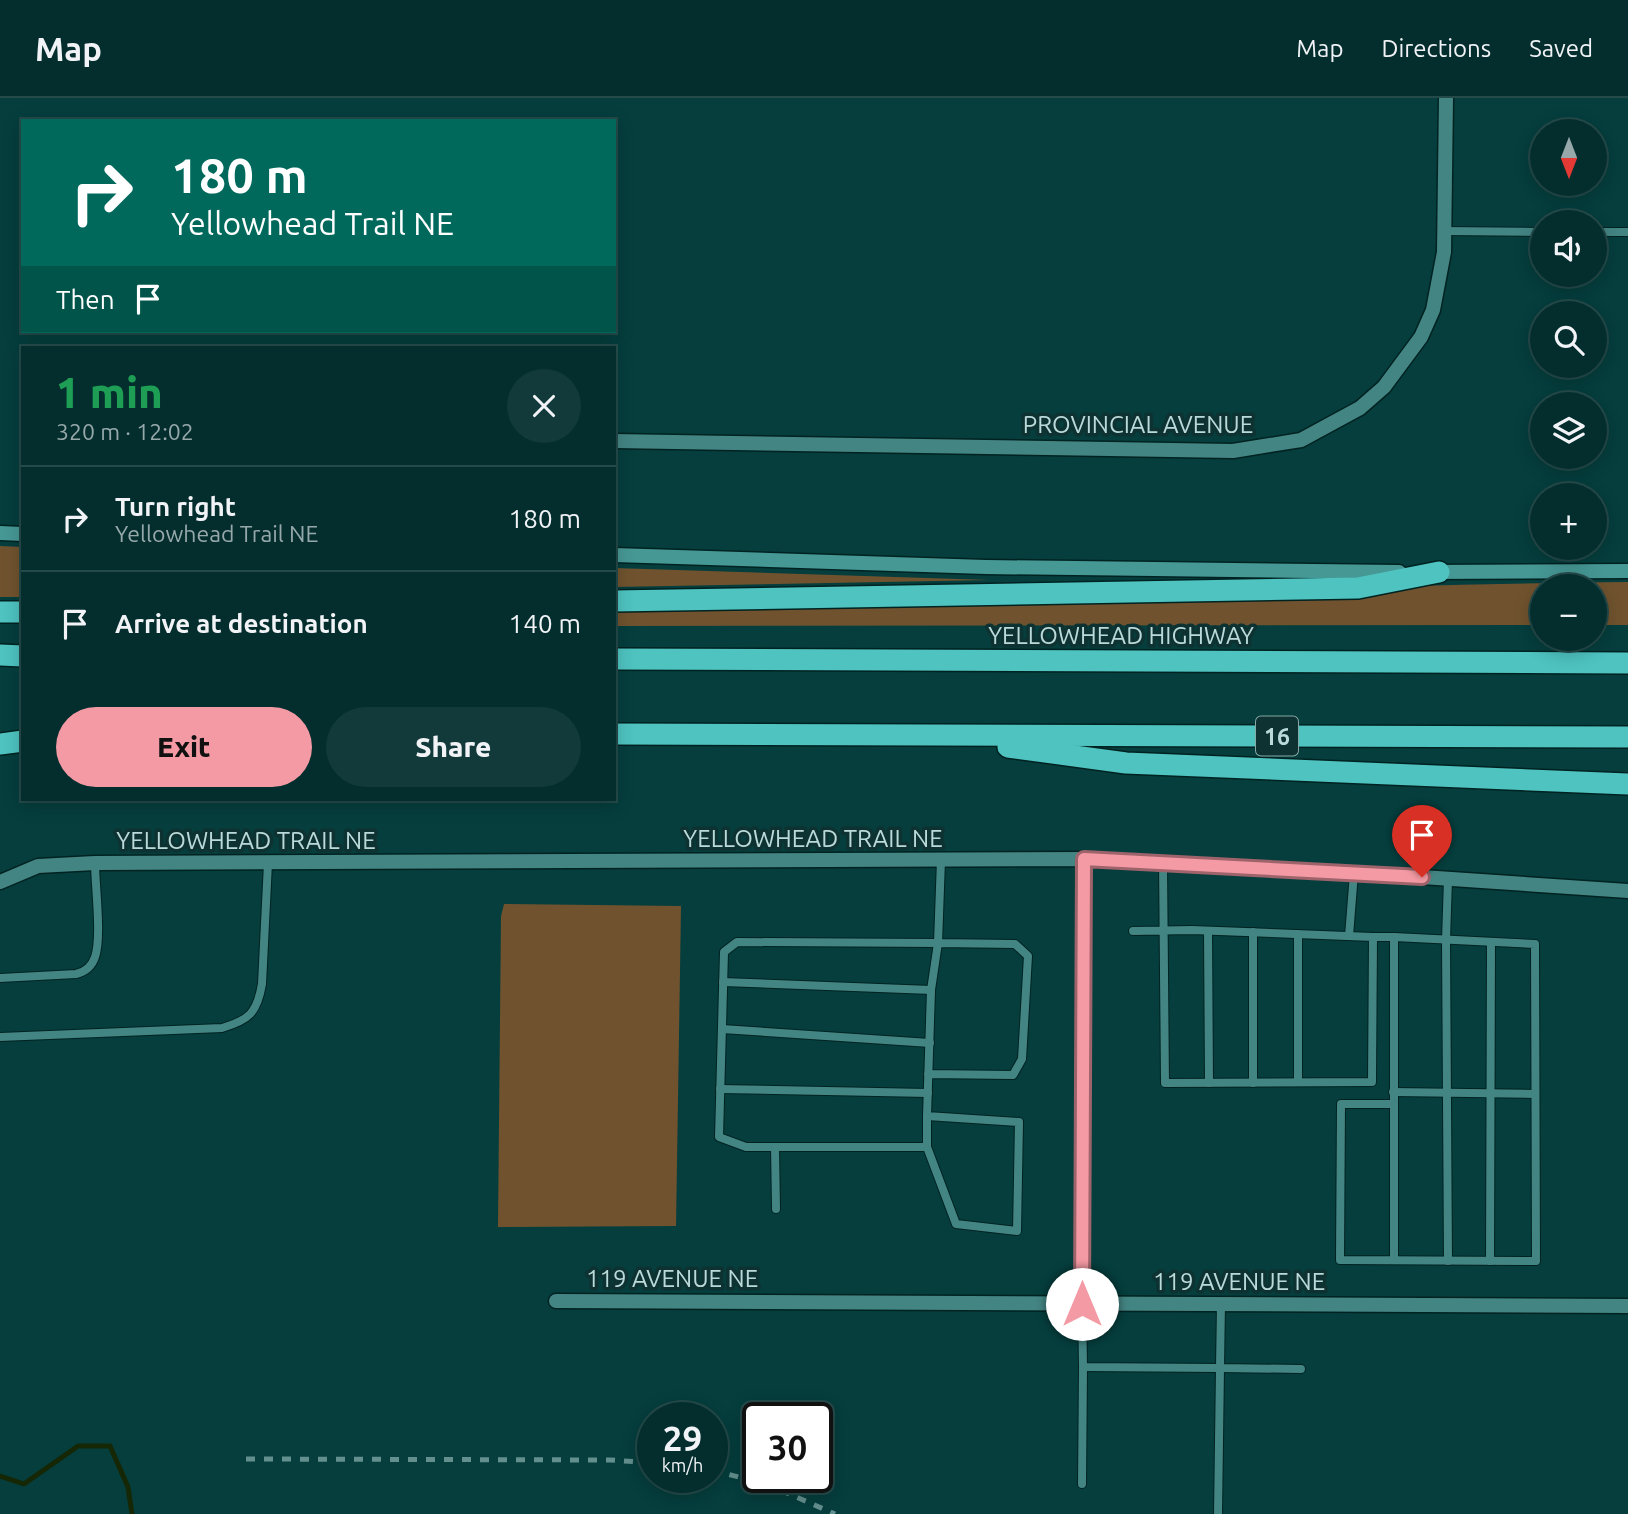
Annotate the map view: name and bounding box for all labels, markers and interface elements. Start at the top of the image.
text: Map [35,30,102,67]
text: Map [1296,35,1343,62]
text: Directions [1381,35,1491,62]
text: Saved [1529,35,1593,62]
north arrow [1530,119,1606,196]
map controls [1530,119,1607,651]
icon: right [56,147,147,238]
text: 180 m [171,147,308,202]
text: Yellowhead Trail NE [171,205,454,241]
button: sound [1530,210,1607,287]
icon: arrive [129,280,167,318]
text: Then [56,285,115,314]
button: search [1530,301,1607,378]
text: 1 min [56,369,163,416]
button: close [507,369,581,443]
button: layers [1530,392,1607,469]
street label: PROVINCIAL AVENUE [1023,411,1253,438]
text: 320 m · 12:02 [56,419,194,444]
button: + [1530,483,1607,560]
text: Turn right [115,492,236,521]
icon: right [56,500,94,538]
text: 180 m [509,504,581,533]
text: Yellowhead Trail NE [115,521,318,546]
button: − [1530,574,1607,651]
icon: arrive [56,605,94,643]
text: Arrive at destination [115,609,368,638]
text: 140 m [509,609,581,638]
street label: YELLOWHEAD HIGHWAY [988,622,1254,649]
button: Exit [56,707,312,787]
button: Share [326,707,581,787]
road number: 16 [1256,716,1298,756]
pin [1392,805,1452,877]
icon: arrive [1403,816,1441,854]
street label: YELLOWHEAD TRAIL NE [683,825,943,852]
street label: YELLOWHEAD TRAIL NE [116,827,376,854]
street label: 119 AVENUE NE [586,1265,758,1292]
position arrow [1045,1267,1119,1341]
street label: 119 AVENUE NE [1153,1268,1325,1295]
speed limit sign: 30 [742,1402,833,1493]
text: 29 [663,1418,702,1458]
text: km/h [662,1455,703,1475]

